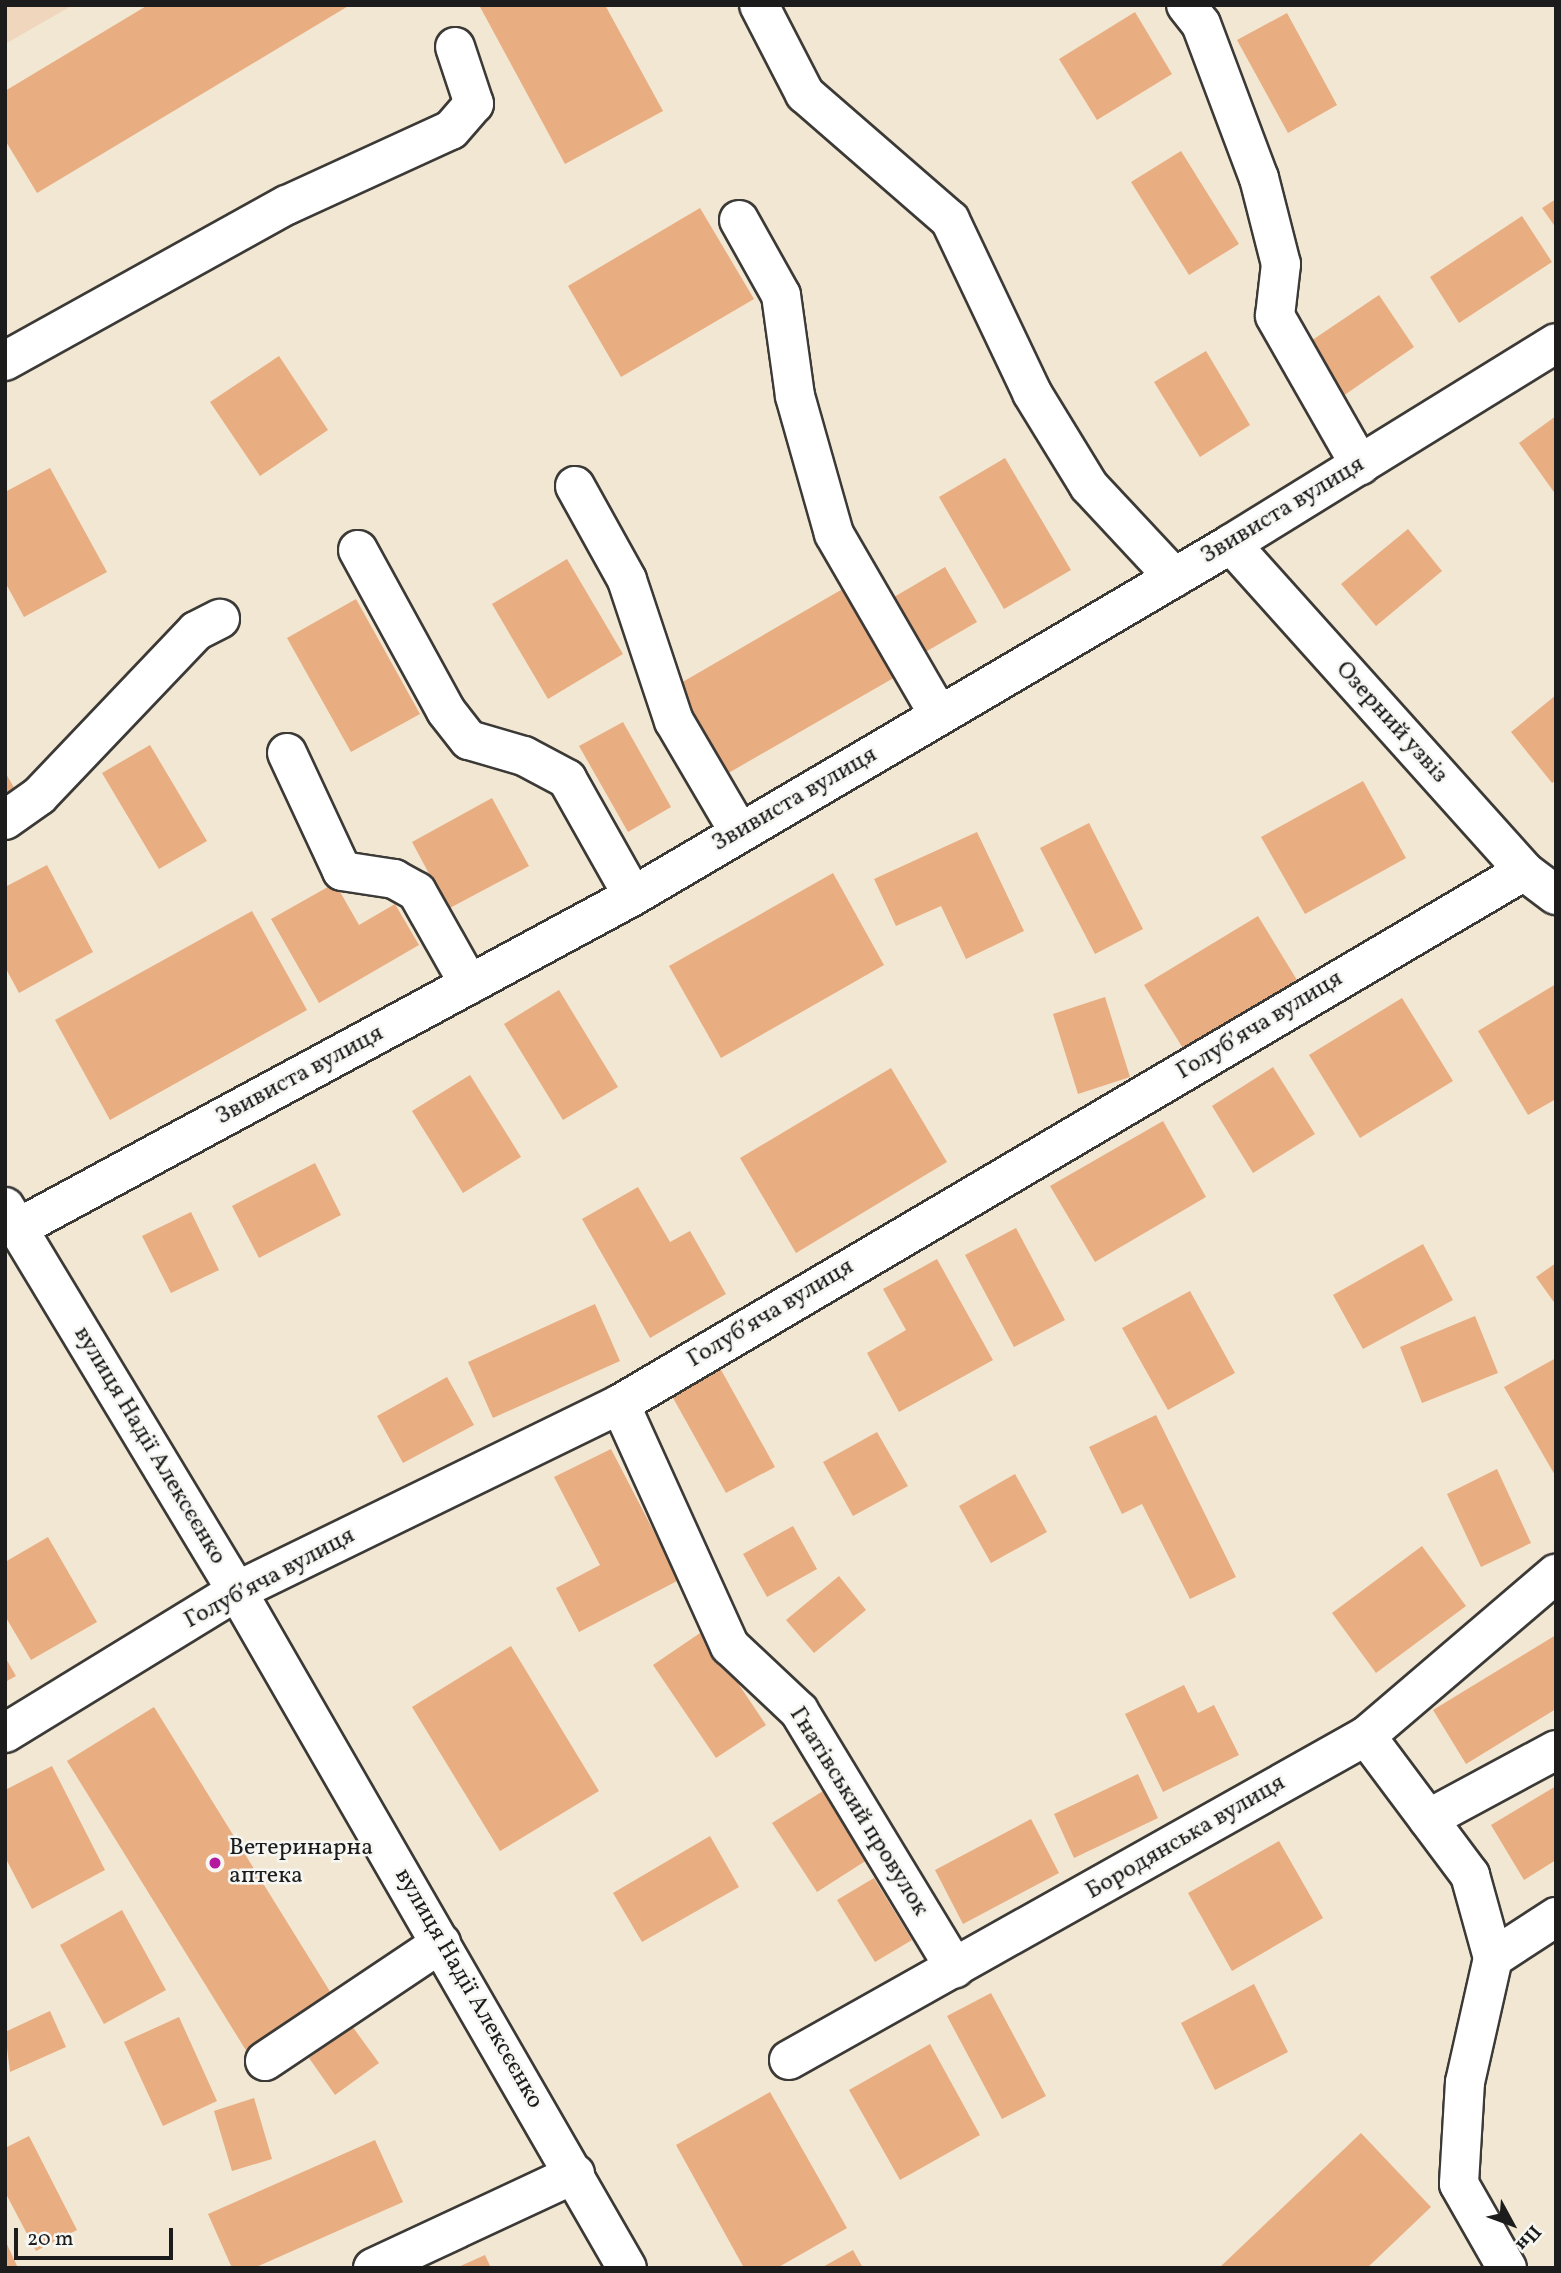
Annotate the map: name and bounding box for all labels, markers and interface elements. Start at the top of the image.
street label: Звивиста вулиця [1196,451,1370,571]
street label: Озерний узвіз [1328,656,1454,790]
street label: Звивиста вулиця [707,741,883,859]
street label: Голубʼяча вулиця [1172,965,1348,1087]
street label: Звивиста вулиця [211,1020,389,1132]
street label: Голубʼяча вулиця [683,1253,859,1375]
street label: вулиця Надії Алексєєнко [66,1322,232,1570]
street label: Голубʼяча вулиця [180,1522,360,1636]
street label: Гнатівський провулок [782,1702,934,1922]
street label: Бородянська вулиця [1081,1769,1291,1907]
place label: Ветеринарна аптека [229,1835,373,1891]
marker: Ветеринарна аптека [207,1855,223,1871]
street label: вулиця Надії Алексєєнко [387,1864,549,2114]
north arrow [1477,2189,1547,2259]
scale bar [18,2214,177,2258]
text: Пн [1509,2219,1547,2256]
text: 20 m [27,2225,73,2254]

